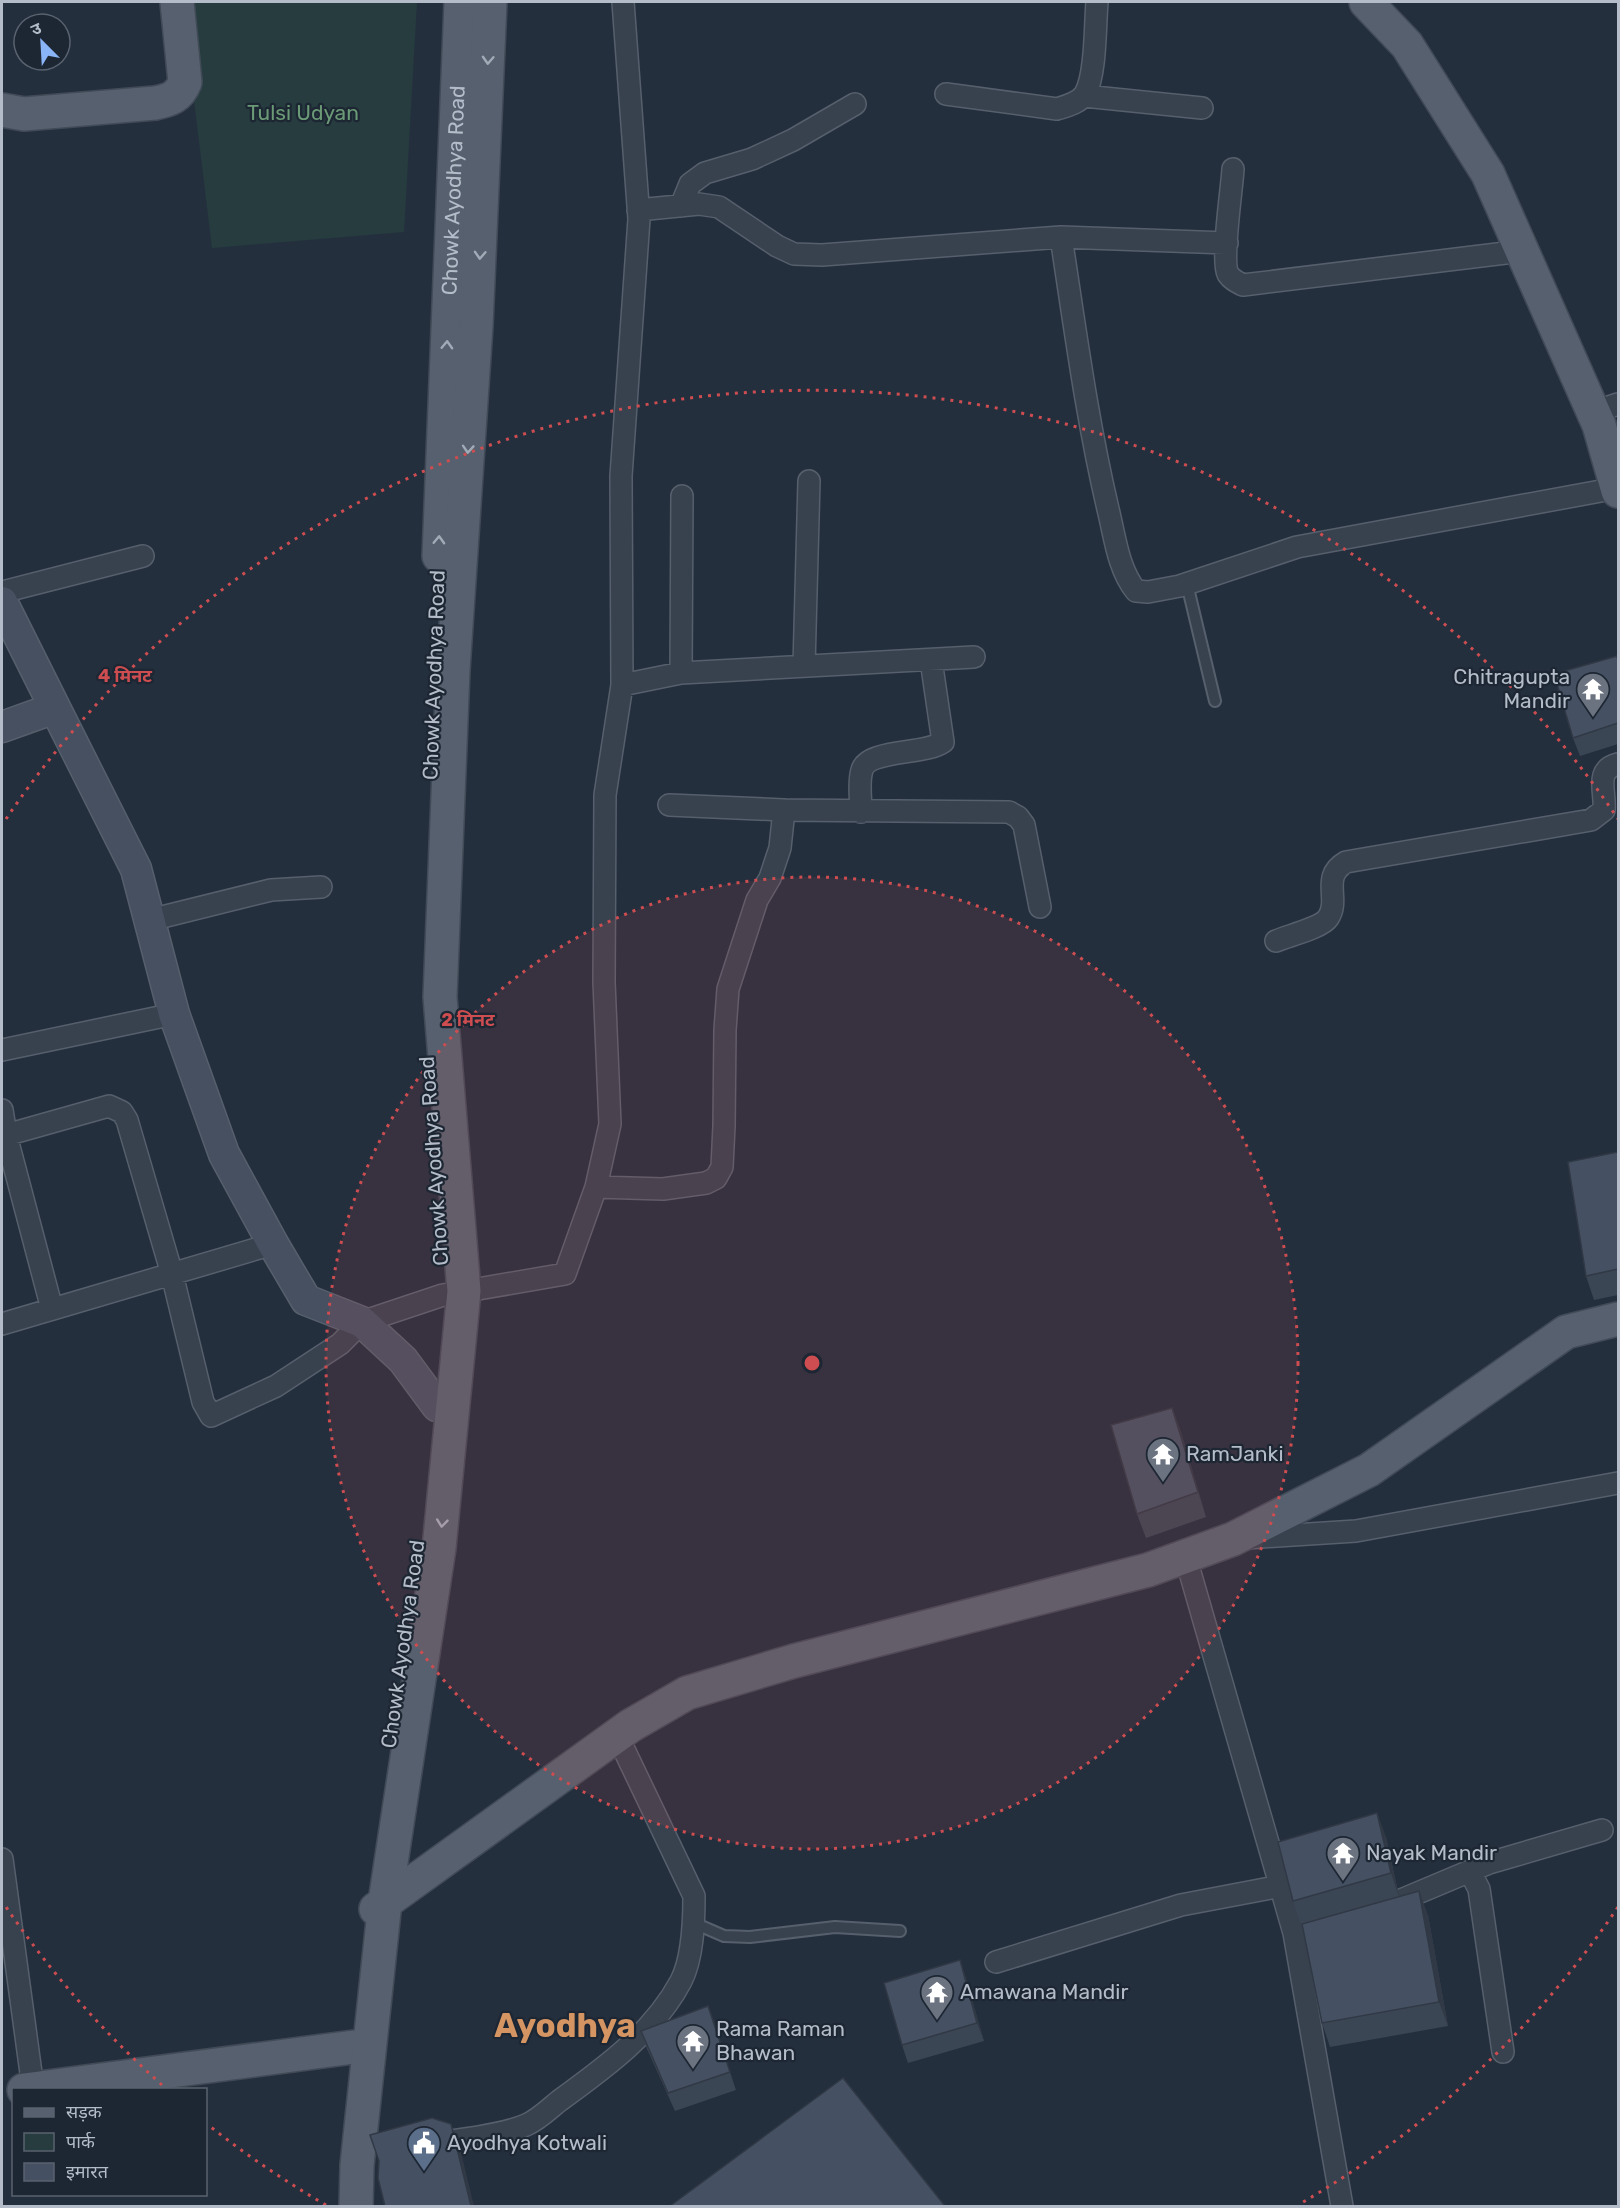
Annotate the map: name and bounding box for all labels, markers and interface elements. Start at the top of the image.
north arrow [12,12,72,72]
text: उ [28,18,45,39]
one-way arrow [482,55,495,64]
street label: Chowk Ayodhya Road [436,85,470,296]
park label: Tulsi Udyan [247,100,359,125]
one-way arrow [473,250,486,259]
one-way arrow [441,341,454,350]
one-way arrow [462,445,475,454]
one-way arrow [433,535,446,544]
street label: Chowk Ayodhya Road [417,570,450,780]
place label: Chitragupta Mandir [1453,664,1570,713]
text: 4 मिनट [98,665,152,687]
temple icon: Chitragupta Mandir [1575,671,1611,718]
text: 2 मिनट [441,1009,495,1031]
street label: Chowk Ayodhya Road [414,1055,453,1267]
centre of rings [802,1353,822,1373]
temple icon: RamJanki [1145,1436,1181,1483]
place label: RamJanki [1186,1441,1283,1466]
one-way arrow [436,1519,449,1528]
street label: Chowk Ayodhya Road [376,1538,429,1750]
temple icon: Nayak Mandir [1325,1835,1361,1882]
place label: Nayak Mandir [1366,1840,1497,1865]
temple icon: Amawana Mandir [919,1974,955,2021]
place label: Amawana Mandir [960,1979,1128,2004]
district label: Ayodhya [494,2006,636,2045]
place label: Rama Raman Bhawan [716,2016,845,2065]
temple icon: Rama Raman Bhawan [675,2023,711,2070]
legend [12,2088,207,2196]
text: सड़क [66,2101,103,2123]
public building icon: Ayodhya Kotwali [406,2125,442,2172]
place label: Ayodhya Kotwali [447,2130,607,2155]
text: पार्क [66,2131,96,2153]
text: इमारत [66,2161,109,2183]

